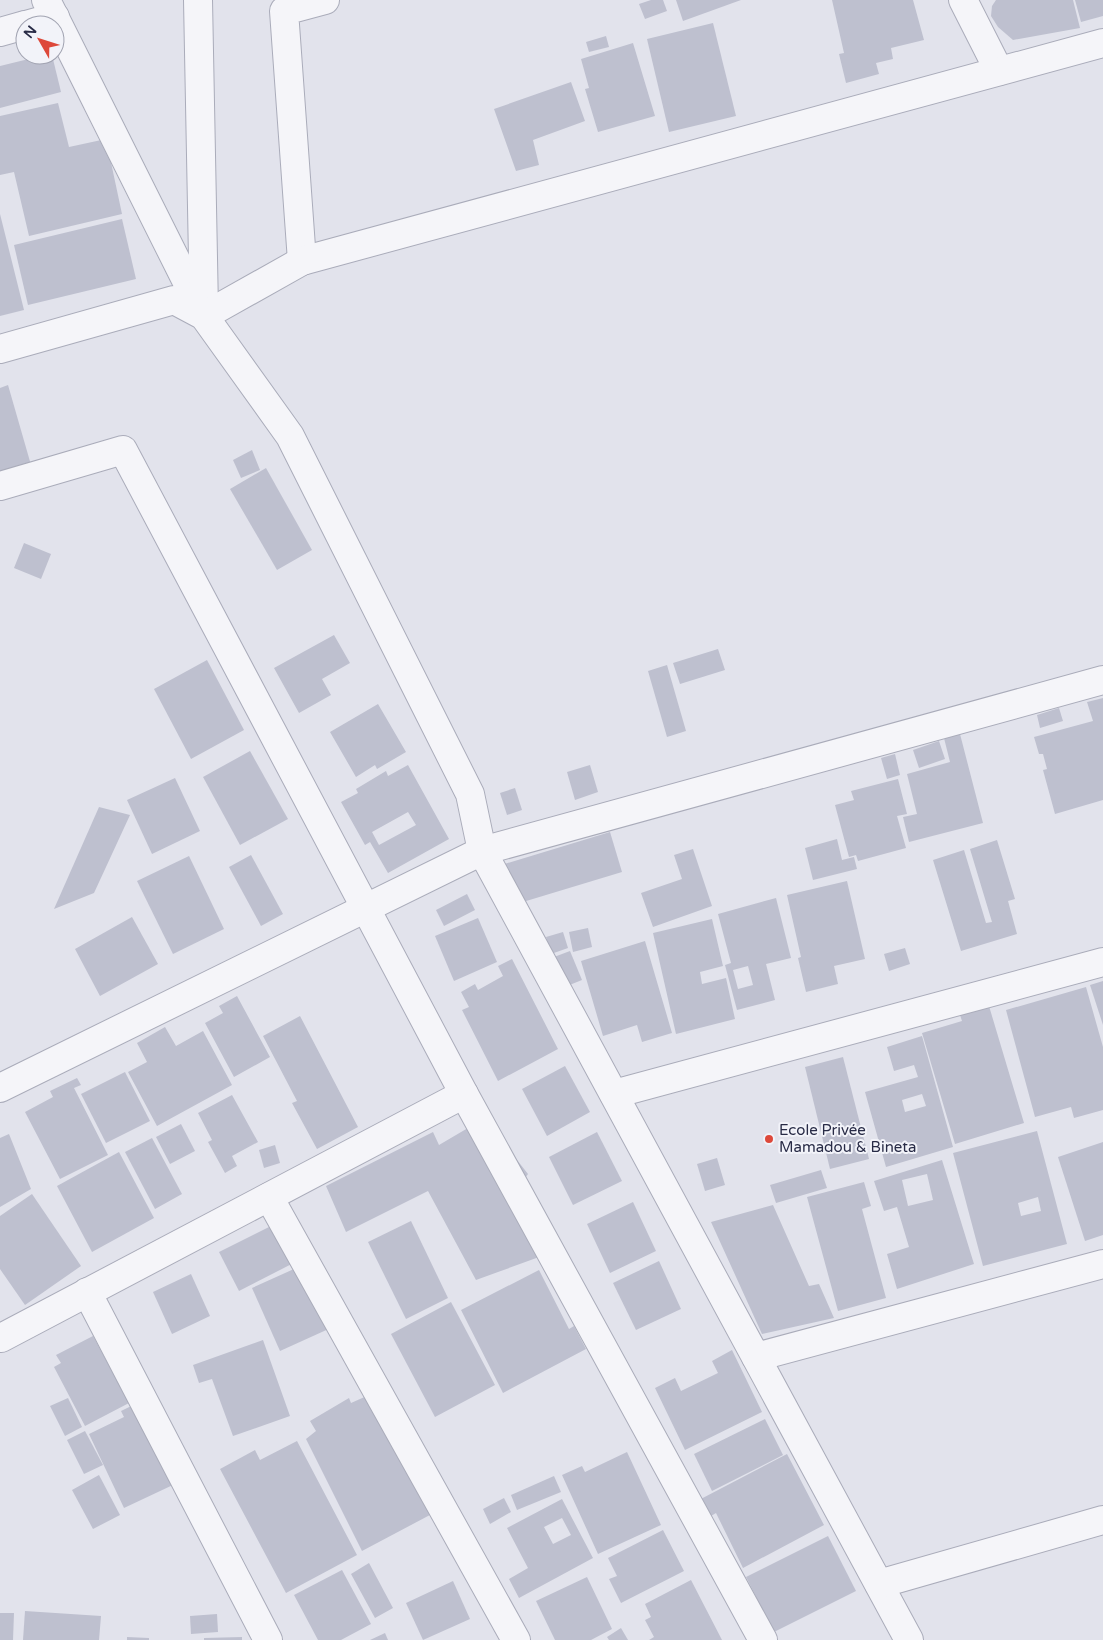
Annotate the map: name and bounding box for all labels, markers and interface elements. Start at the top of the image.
north arrow [15,15,65,65]
text: N [20,22,40,42]
place label: Ecole Privée Mamadou & Bineta [779,1121,916,1156]
marker: Ecole Privée Mamadou & Bineta [763,1133,775,1145]

